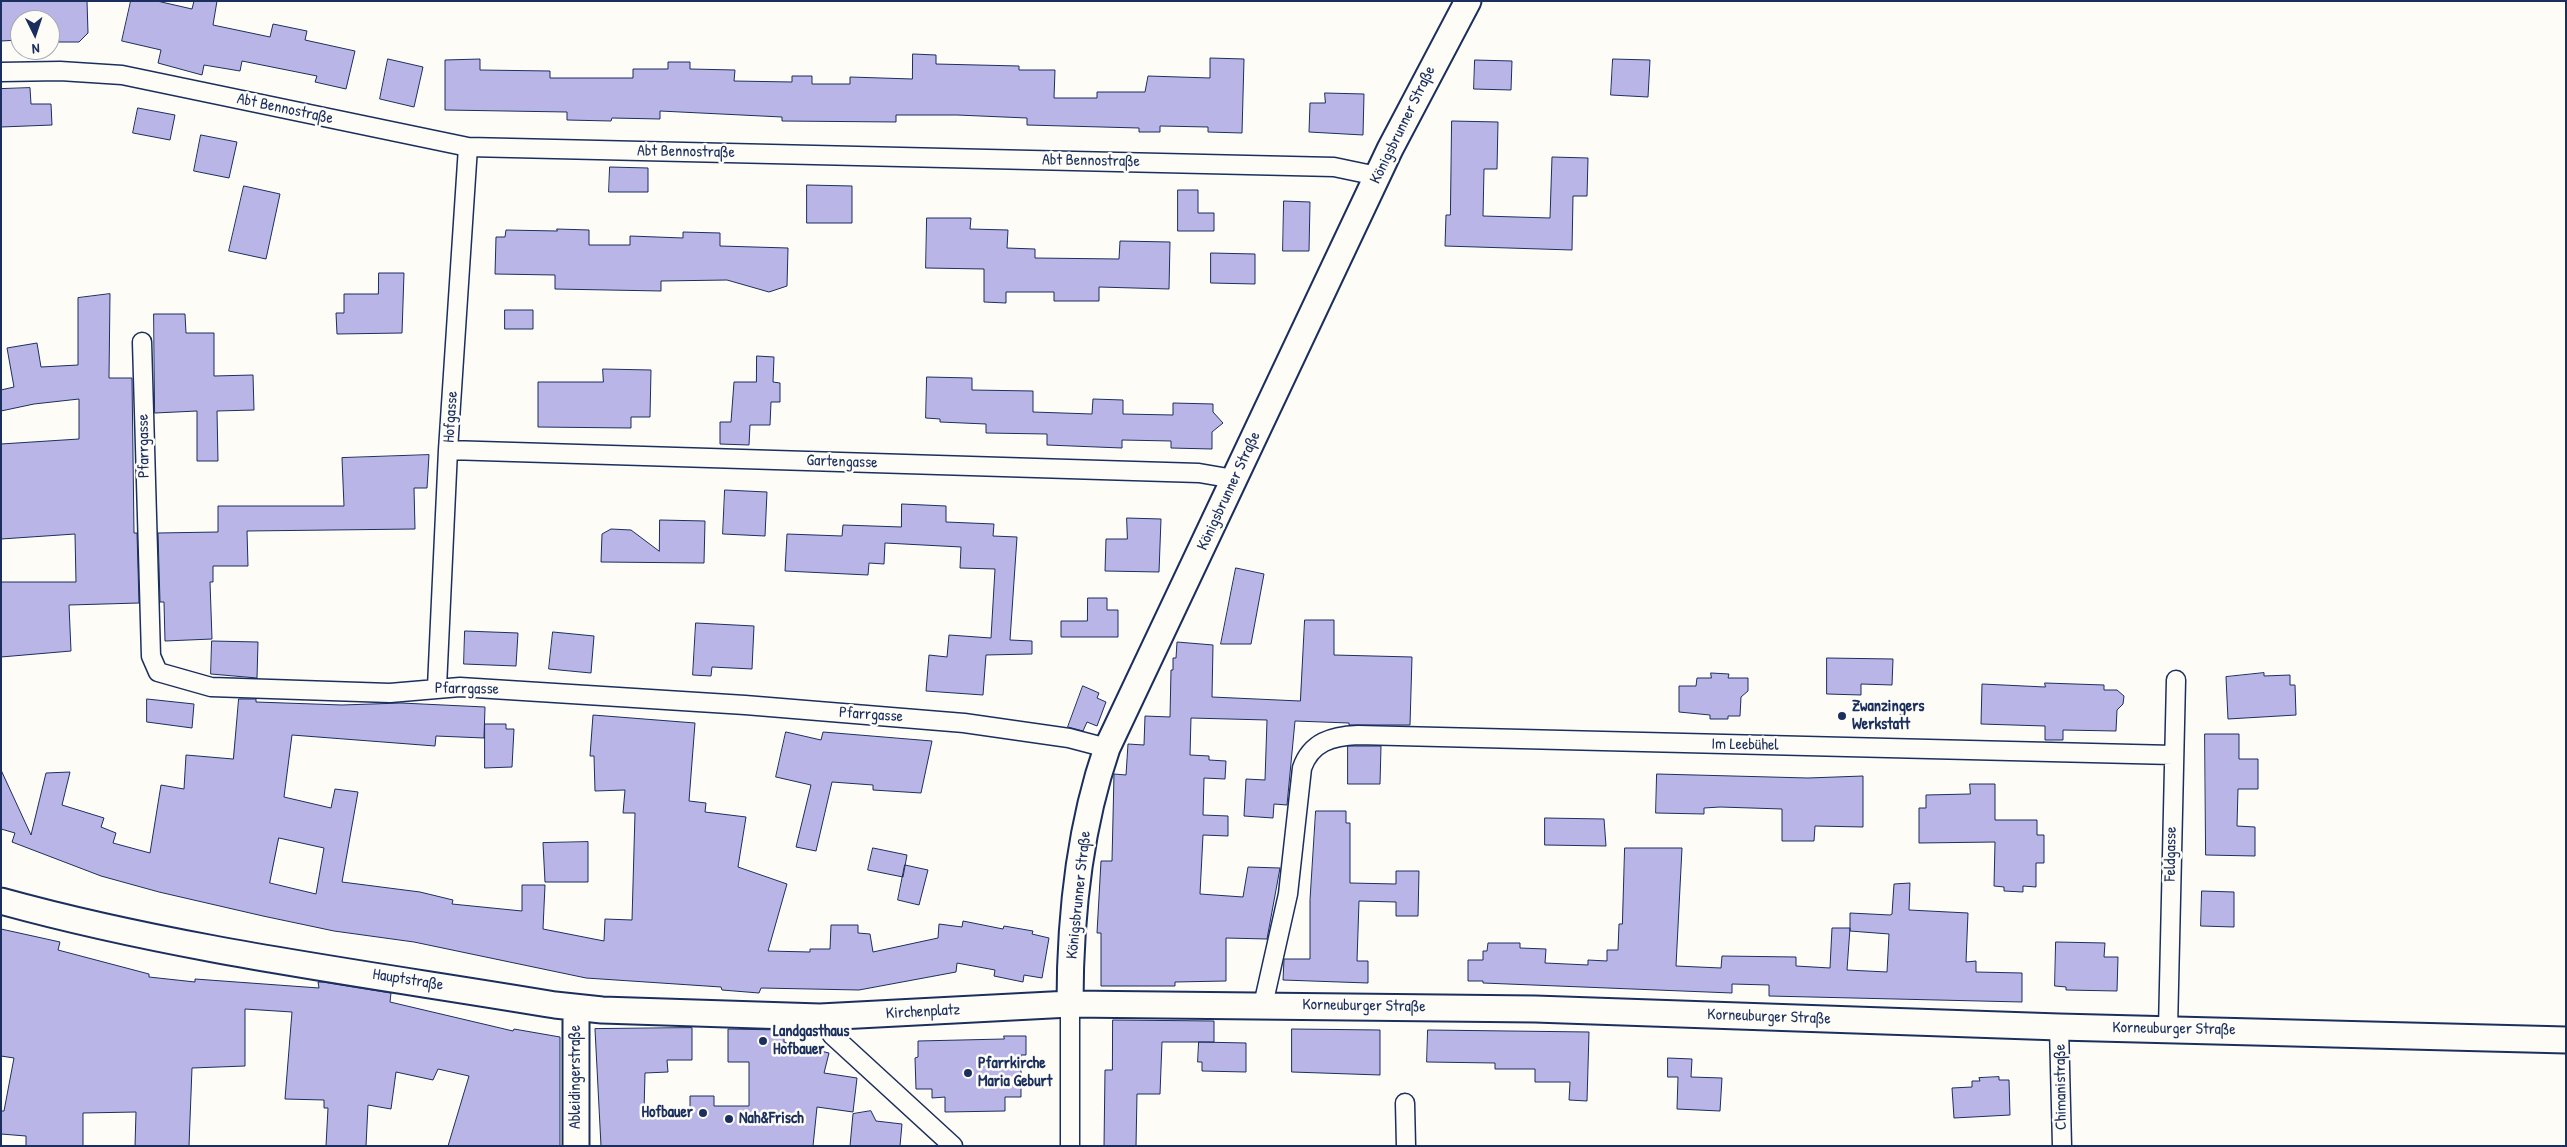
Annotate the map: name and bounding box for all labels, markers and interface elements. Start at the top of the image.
north arrow [10,10,60,60]
text: N [32,40,40,59]
street label: Königsbrunner Straße [1366,63,1440,187]
street label: Abt Bennostraße [235,89,335,129]
street label: Abt Bennostraße [637,142,735,162]
street label: Abt Bennostraße [1042,151,1140,171]
street label: Hofgasse [440,391,462,443]
street label: Pfarrgasse [134,414,154,478]
street label: Königsbrunner Straße [1193,429,1265,553]
street label: Gartengasse [806,451,878,473]
street label: Pfarrgasse [435,679,499,699]
place label: Zwanzingers Werkstatt [1852,697,1924,735]
street label: Pfarrgasse [838,703,904,727]
marker: Zwanzingers Werkstatt [1836,710,1848,722]
street label: Im Leebühel [1711,735,1779,755]
street label: Feldgasse [2161,826,2181,882]
street label: Königsbrunner Straße [1063,830,1095,960]
street label: Hauptstraße [371,965,445,995]
street label: Korneuburger Straße [1302,995,1426,1017]
street label: Kirchenplatz [885,1000,961,1024]
street label: Korneuburger Straße [1707,1005,1831,1029]
street label: Korneuburger Straße [2112,1018,2236,1040]
place label: Landgasthaus Hofbauer [773,1022,849,1060]
street label: Ableidingerstraße [566,1025,586,1129]
marker: Landgasthaus Hofbauer [757,1035,769,1047]
street label: Chimanistraße [2051,1044,2071,1130]
place label: Pfarrkirche Maria Geburt [978,1054,1052,1092]
marker: Pfarrkirche Maria Geburt [962,1067,974,1079]
place label: Hofbauer [642,1103,693,1123]
marker: Hofbauer [697,1107,709,1119]
place label: Nah&Frisch [739,1109,804,1129]
marker: Nah&Frisch [723,1113,735,1125]

